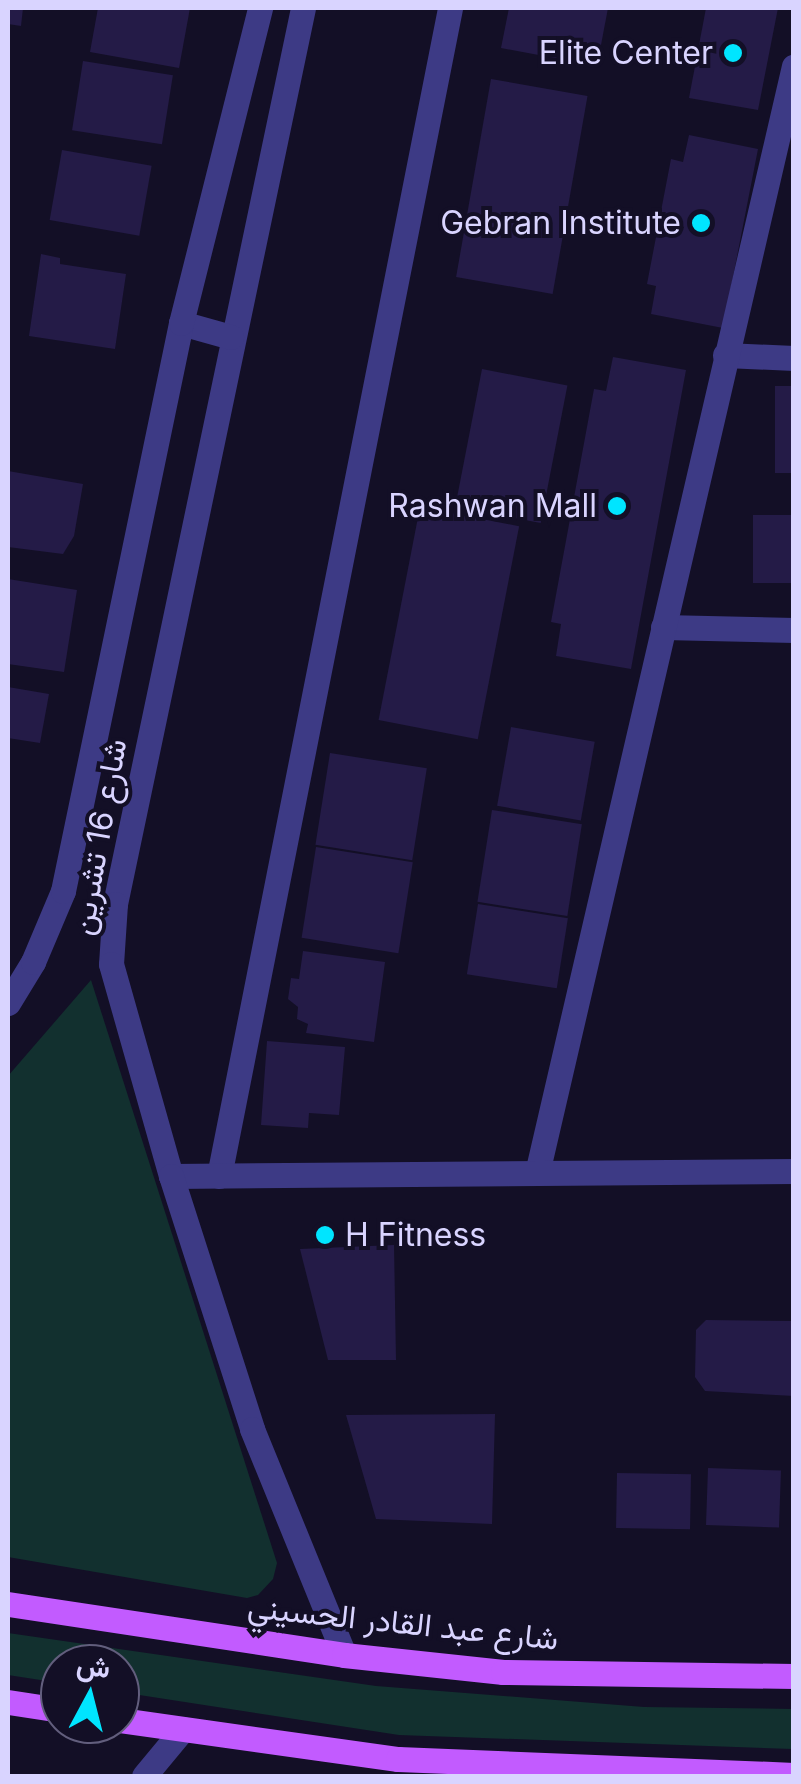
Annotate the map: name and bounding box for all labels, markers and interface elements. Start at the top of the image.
place label: Elite Center [539,34,713,72]
marker: Elite Center [722,42,744,64]
place label: Gebran Institute [440,204,681,242]
marker: Gebran Institute [690,212,712,234]
place label: Rashwan Mall [388,487,597,525]
marker: Rashwan Mall [606,495,628,517]
street label: شارع 16 تشرين [63,736,135,938]
place label: H Fitness [345,1216,486,1254]
marker: H Fitness [314,1224,336,1246]
street label: شارع عبد القادر الحسيني [246,1588,560,1658]
north arrow [40,1644,140,1744]
text: ش [75,1647,112,1685]

